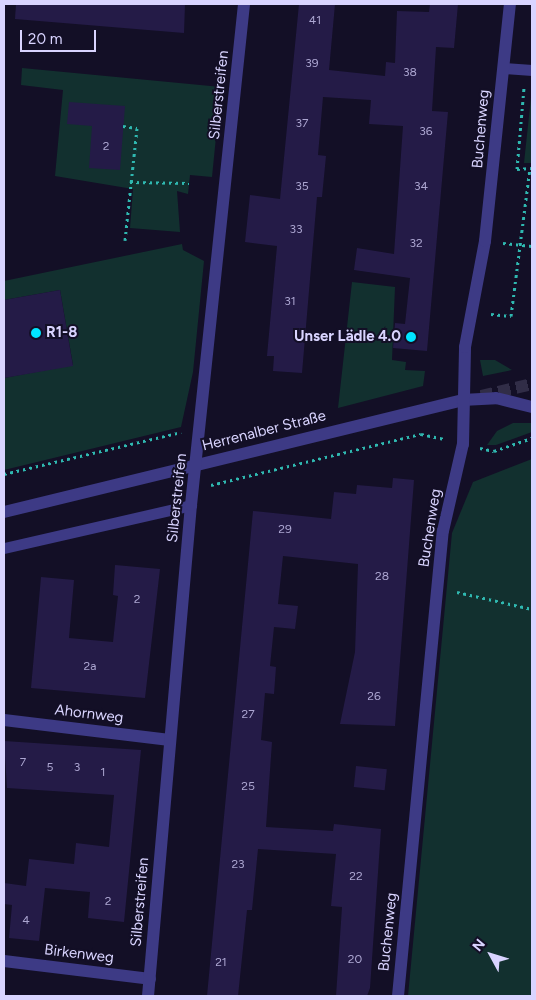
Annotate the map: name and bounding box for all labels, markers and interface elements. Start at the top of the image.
house number: 41 [309,14,321,28]
scale bar [22,20,99,52]
text: 20 m [28,30,62,48]
street label: Silberstreifen [205,50,233,140]
house number: 39 [305,57,319,71]
house number: 38 [403,66,417,80]
street label: Buchenweg [469,89,493,169]
house number: 37 [296,117,308,131]
house number: 36 [419,125,433,139]
house number: 2 [103,140,109,154]
house number: 35 [295,180,309,194]
house number: 34 [414,180,428,194]
house number: 33 [289,223,303,237]
house number: 32 [409,237,423,251]
house number: 31 [284,295,296,309]
place label: R1-8 [46,324,77,342]
marker: R1-8 [30,327,42,339]
place label: Unser Lädle 4.0 [294,328,401,346]
marker: Unser Lädle 4.0 [405,331,417,343]
street label: Herrenalber Straße [200,407,328,455]
street label: Silberstreifen [163,453,191,543]
street label: Buchenweg [415,488,445,568]
house number: 29 [278,523,292,537]
house number: 28 [375,570,389,584]
house number: 2 [134,593,140,607]
house number: 2a [84,660,96,674]
house number: 26 [367,690,381,704]
street label: Ahornweg [54,701,124,727]
house number: 27 [241,708,255,722]
house number: 7 [20,756,26,770]
house number: 5 [47,761,53,775]
house number: 3 [74,761,80,775]
house number: 1 [101,766,105,780]
house number: 25 [241,780,255,794]
street label: Silberstreifen [127,857,153,947]
house number: 23 [231,858,245,872]
house number: 22 [349,870,363,884]
street label: Buchenweg [375,892,401,972]
house number: 2 [105,895,111,909]
house number: 4 [22,914,30,928]
north arrow [466,930,516,980]
text: N [469,936,489,955]
street label: Birkenweg [43,941,115,967]
house number: 20 [348,953,362,967]
house number: 21 [215,956,227,970]

